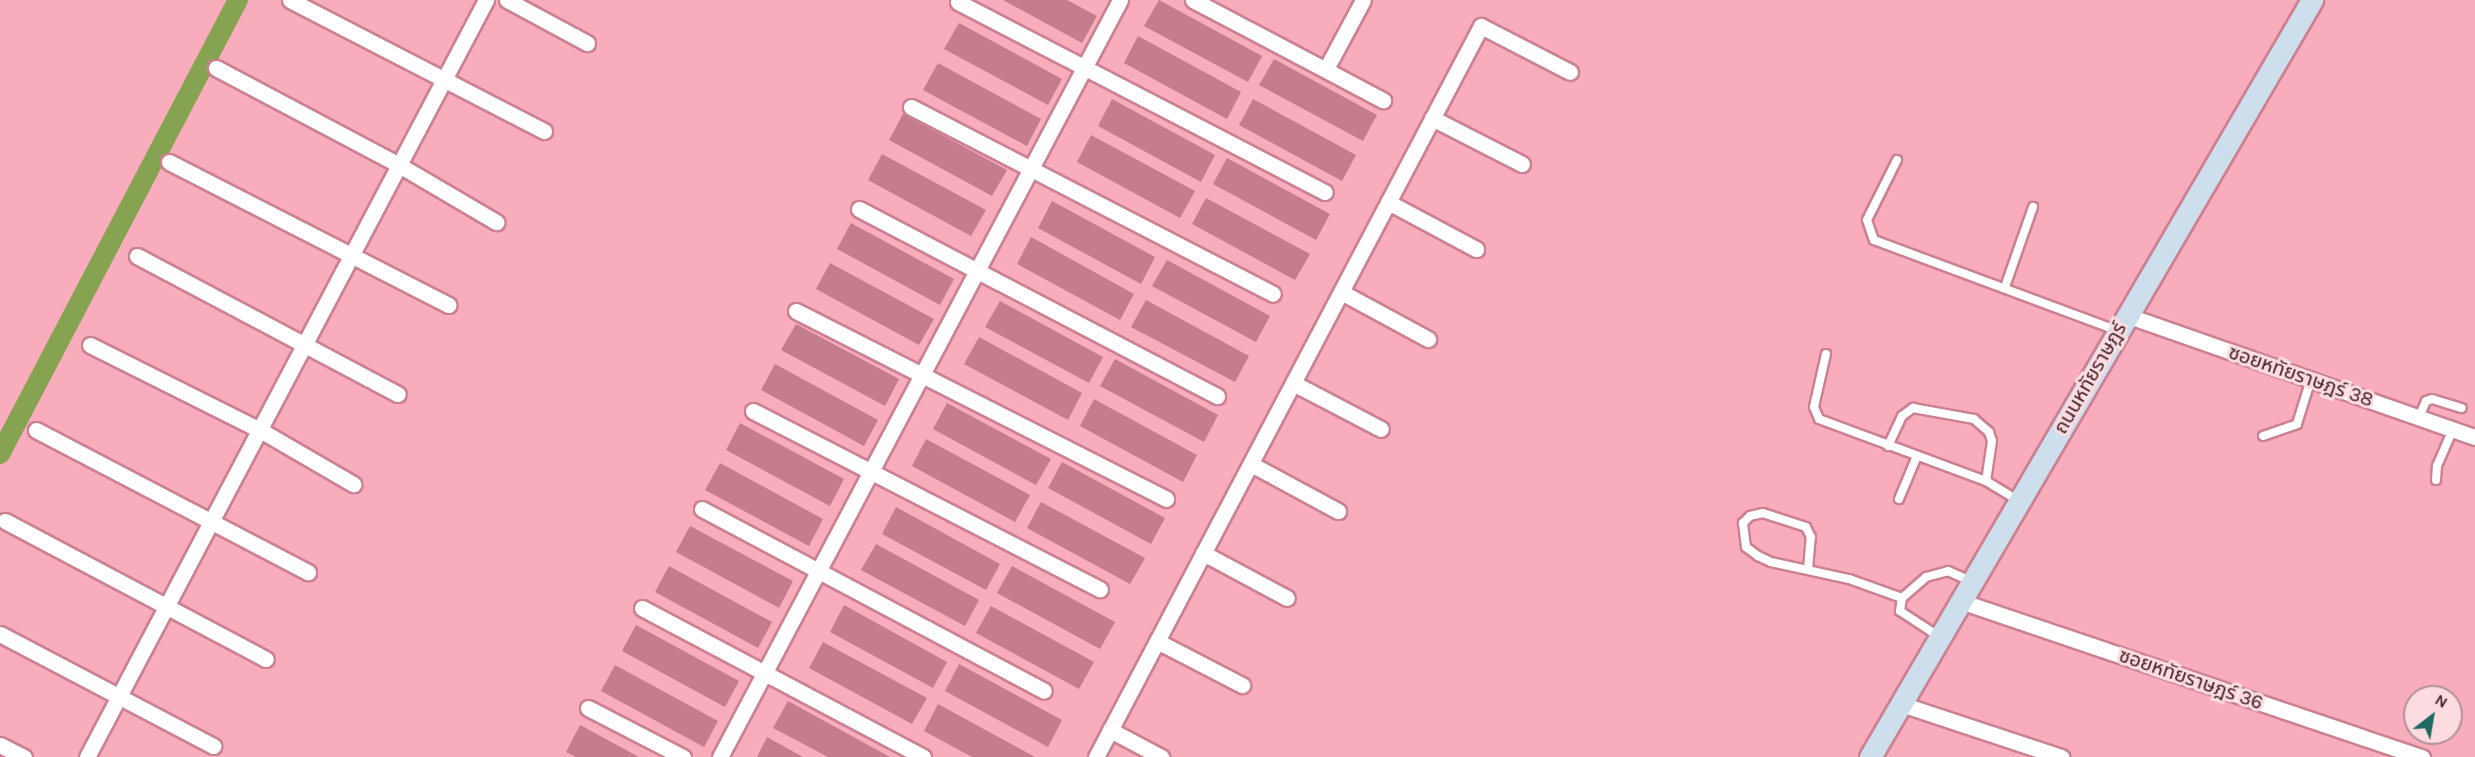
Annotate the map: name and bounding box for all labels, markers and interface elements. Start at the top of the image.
street label: ถนนหทัยราษฎร์ [2048,318,2132,438]
street label: ซอยหทัยราษฎร์ 38 [2225,340,2377,412]
street label: ซอยหทัยราษฎร์ 36 [2116,643,2266,715]
north arrow [2403,685,2463,745]
text: N [2432,690,2451,712]

